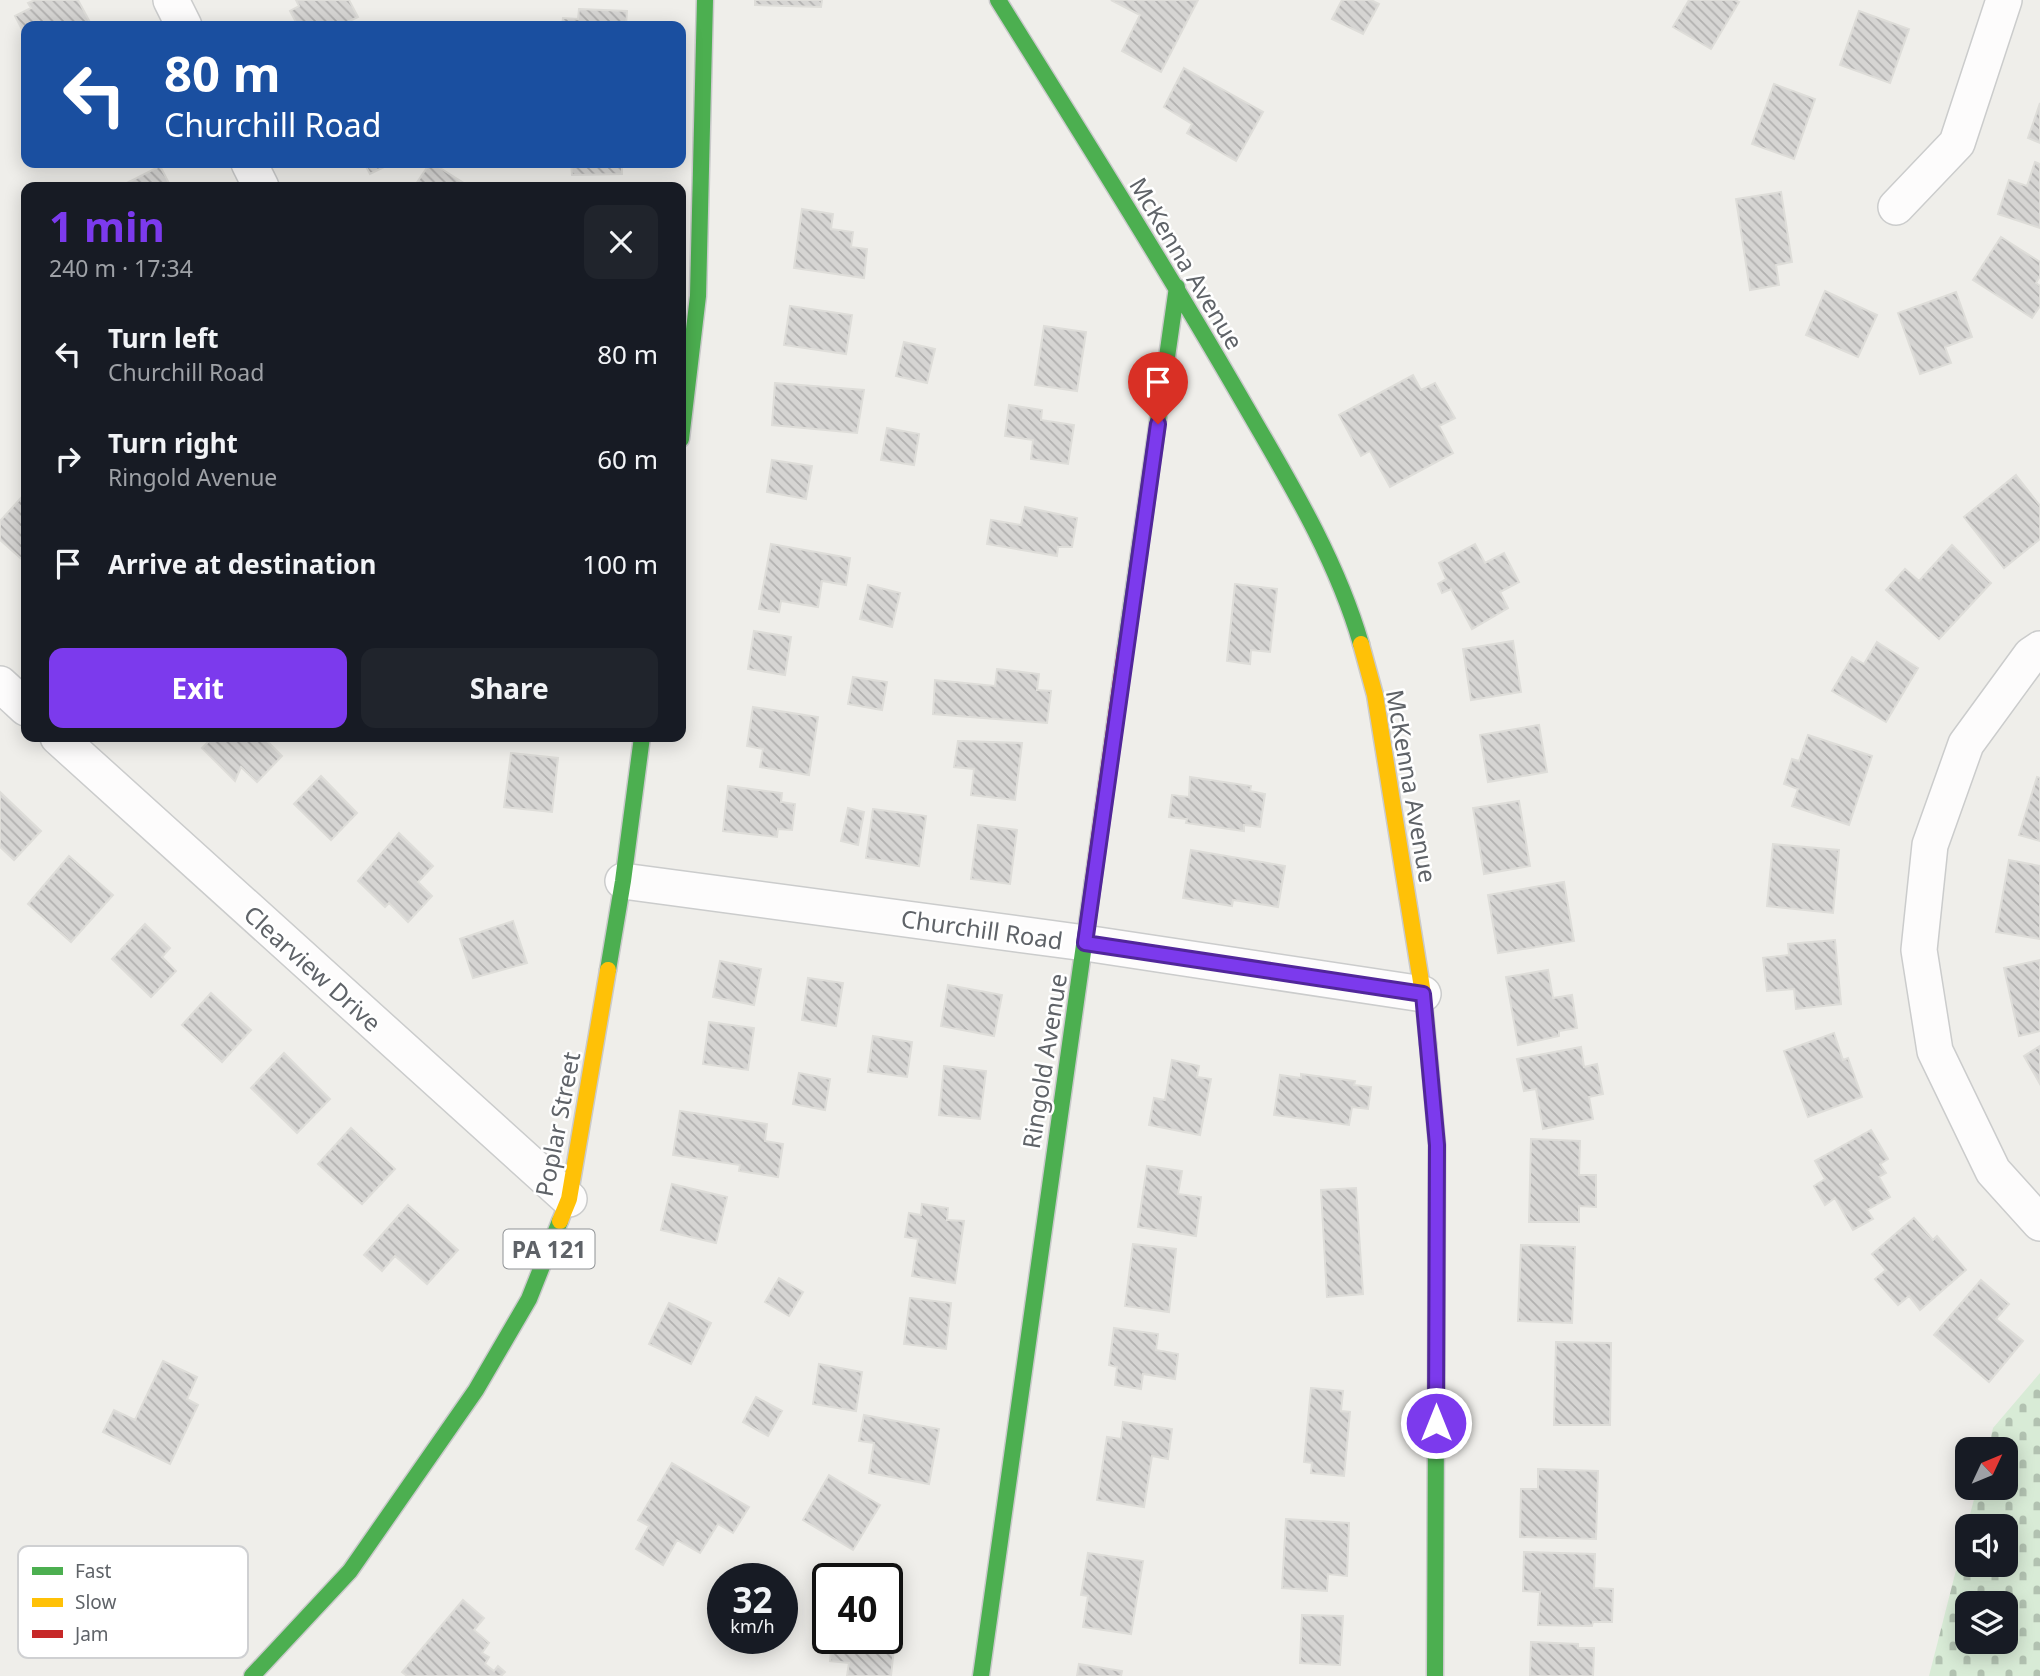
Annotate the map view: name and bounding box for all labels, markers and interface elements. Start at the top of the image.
text: 80 m [164,40,281,106]
icon: left [49,49,140,140]
text: Churchill Road [164,103,381,146]
street label: McKenna Avenue [1123,171,1251,355]
text: 1 min [49,197,165,254]
button: close [584,205,658,279]
text: 240 m · 17:34 [49,252,193,284]
text: Turn left [108,320,219,356]
icon: left [49,335,87,373]
text: 80 m [597,336,658,372]
pin [1128,352,1188,424]
text: Churchill Road [108,356,264,388]
icon: arrive [1139,363,1177,401]
text: Turn right [108,425,238,461]
icon: right [49,440,87,478]
text: 60 m [597,441,658,477]
text: Ringold Avenue [108,461,277,493]
icon: arrive [49,545,87,583]
text: Arrive at destination [108,546,377,582]
text: 100 m [582,546,658,582]
button: Exit [49,648,347,728]
button: Share [361,648,658,728]
street label: McKenna Avenue [1379,687,1445,885]
street label: Clearview Drive [237,897,389,1039]
street label: Churchill Road [899,901,1065,957]
street label: Ringold Avenue [1014,971,1074,1151]
street label: Poplar Street [527,1049,587,1199]
road number: PA 121 [504,1230,594,1268]
position arrow [1399,1386,1473,1460]
north arrow [1955,1437,2018,1500]
map controls [1955,1437,2018,1654]
button: sound [1955,1514,2018,1577]
legend [18,1546,248,1658]
text: Fast [75,1558,112,1584]
speed limit sign: 40 [812,1563,903,1654]
text: 32 [732,1576,773,1623]
text: Slow [75,1589,116,1615]
button: layers [1955,1591,2018,1654]
text: km/h [730,1614,775,1638]
text: Jam [73,1621,109,1647]

